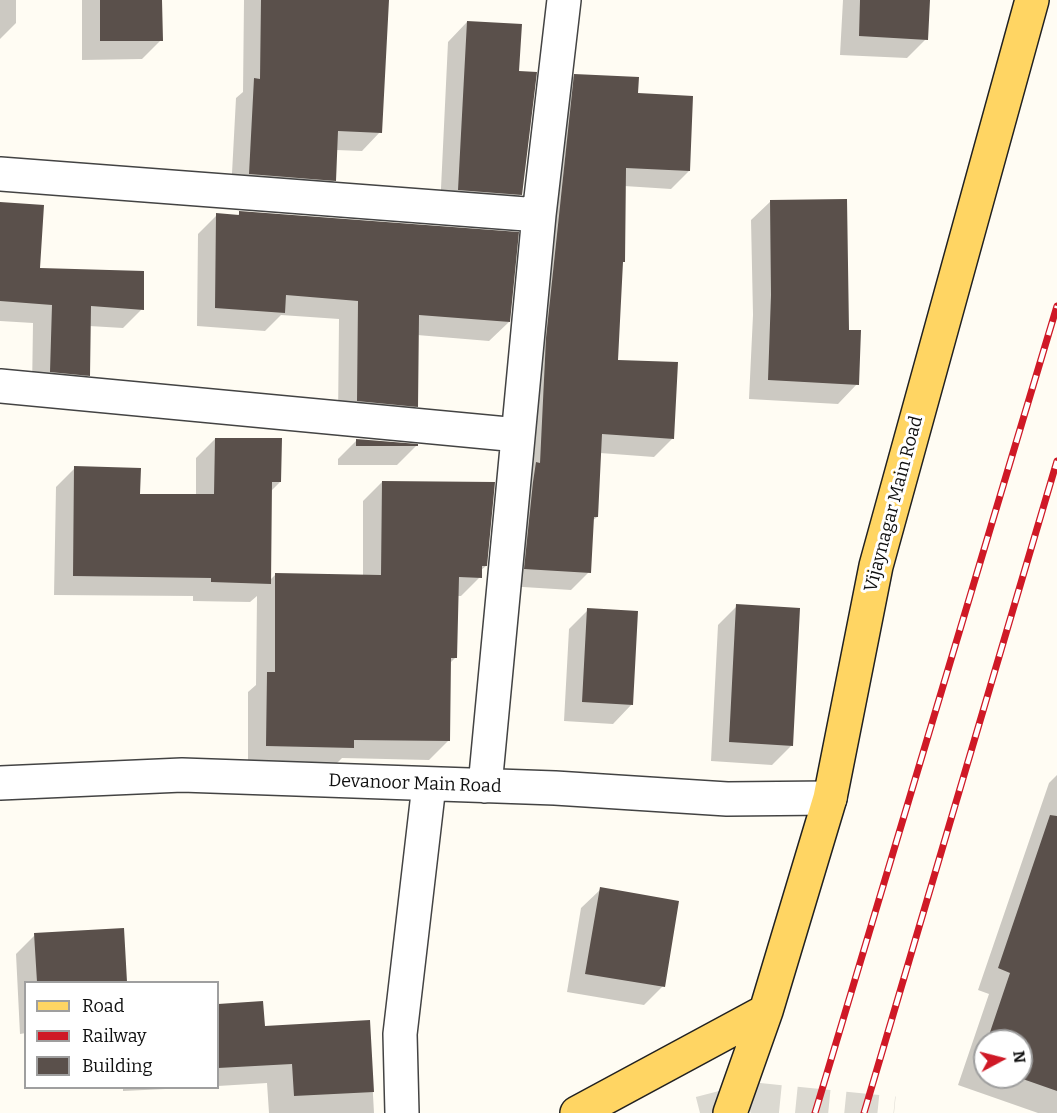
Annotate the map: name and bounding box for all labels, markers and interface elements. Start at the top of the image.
street label: Vijaynagar Main Road [860,414,928,594]
street label: Devanoor Main Road [328,770,502,798]
legend [24,981,219,1089]
text: Road [82,995,124,1017]
text: Railway [82,1025,146,1047]
north arrow [973,1029,1033,1089]
text: N [1009,1050,1030,1064]
text: Building [82,1055,153,1077]

